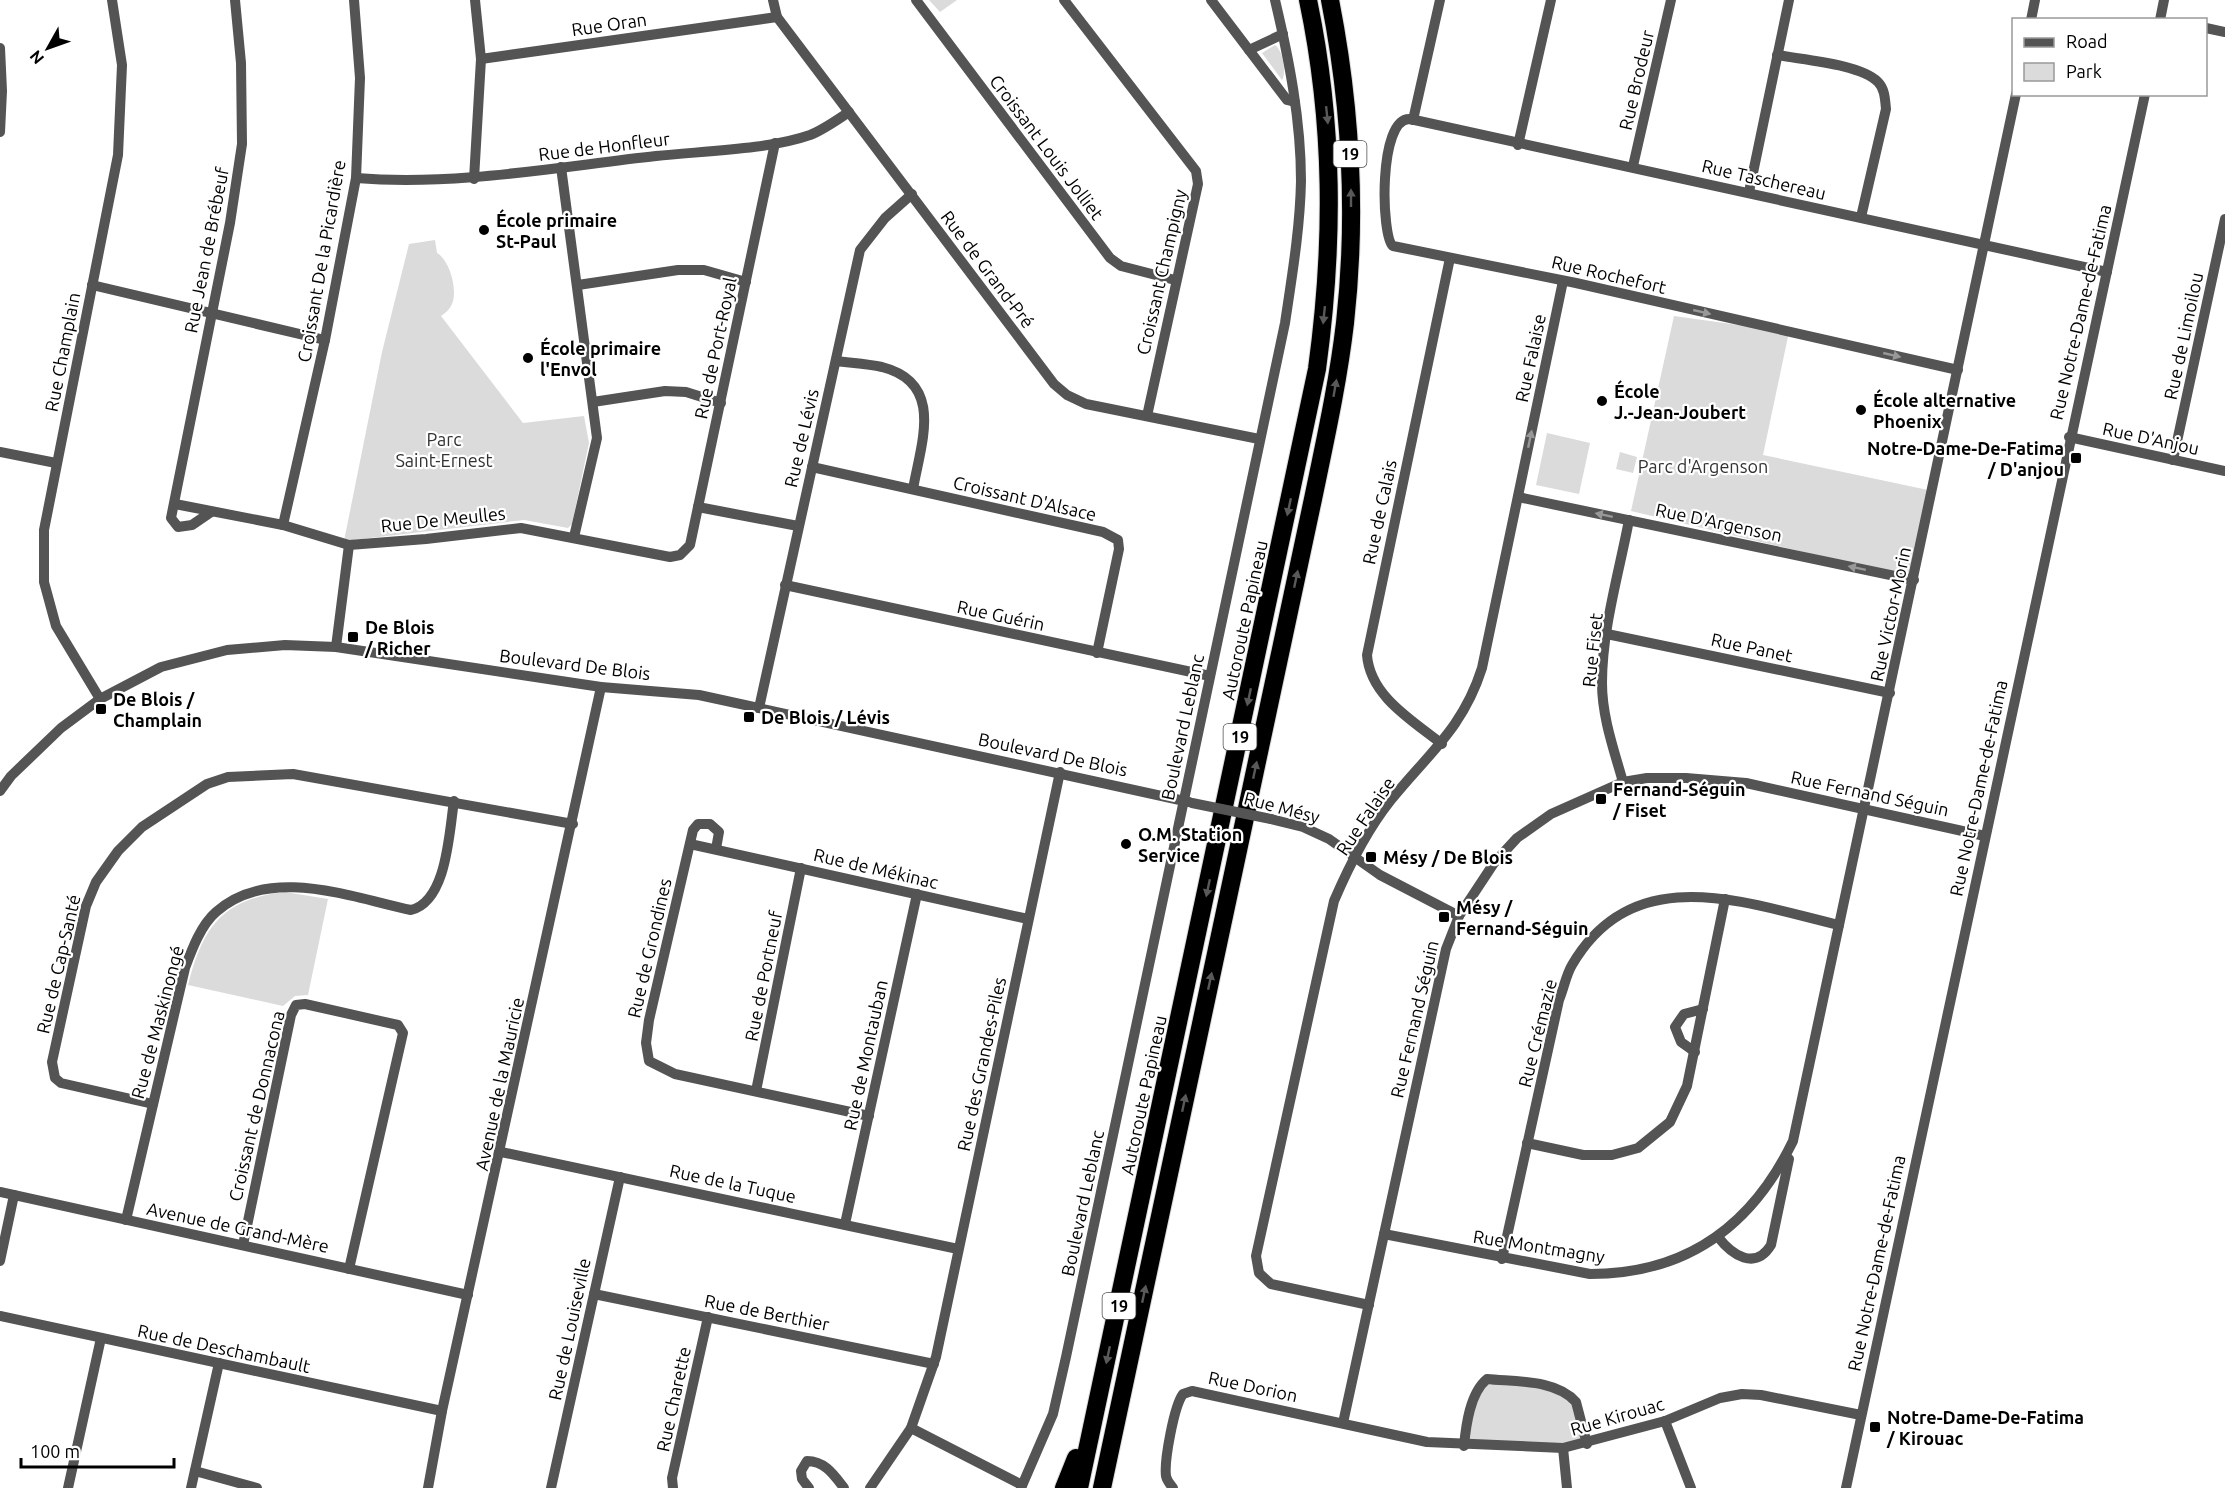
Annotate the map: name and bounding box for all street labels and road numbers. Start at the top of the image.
street label: Rue Oran [570,9,648,39]
street label: Rue Brodeur [1615,28,1657,132]
street label: Croissant Louis Jolliet [986,71,1108,223]
street label: Rue de Honfleur [537,128,671,164]
road number: 19 [1334,141,1366,167]
street label: Rue Taschereau [1700,155,1828,203]
street label: Croissant De la Picardière [293,158,349,364]
street label: Rue Jean de Brébeuf [180,165,232,335]
street label: Croissant Champigny [1132,187,1190,357]
street label: Rue Notre-Dame-de-Fatima [2045,202,2115,422]
street label: Rue de Grand-Pré [937,206,1039,332]
street label: Rue Rochefort [1550,251,1668,297]
street label: Rue de Limoilou [2160,271,2206,401]
street label: Rue de Port-Royal [690,275,740,421]
street label: Rue Champlain [41,291,83,413]
street label: Rue Falaise [1511,312,1549,404]
street label: Rue de Lévis [780,387,822,489]
street label: Rue D'Anjou [2101,418,2201,458]
street label: Rue de Calais [1358,458,1400,566]
street label: Croissant D'Alsace [951,472,1099,524]
street label: Rue D'Argenson [1654,499,1784,545]
street label: Rue De Meulles [380,502,507,535]
street label: Autoroute Papineau [1217,538,1271,702]
street label: Rue Victor-Morin [1866,545,1914,683]
street label: Rue Guérin [955,596,1047,634]
street label: Rue Fiset [1578,612,1606,688]
street label: Rue Panet [1709,629,1795,665]
street label: Boulevard De Blois [498,645,652,683]
street label: Boulevard Leblanc [1157,652,1207,802]
street label: Rue Notre-Dame-de-Fatima [1945,678,2011,898]
road number: 19 [1224,724,1256,750]
street label: Boulevard De Blois [977,728,1130,780]
street label: Rue Fernand Séguin [1789,766,1951,820]
street label: Rue Falaise [1332,773,1398,859]
street label: Rue Mésy [1242,787,1322,827]
street label: Rue de Mékinac [812,844,940,892]
street label: Rue de Grondines [623,876,675,1020]
street label: Rue de Cap-Santé [32,892,84,1036]
street label: Rue de Portneuf [741,909,785,1043]
street label: Rue Fernand Séguin [1386,938,1442,1100]
street label: Rue de Maskinongé [127,943,187,1101]
street label: Rue des Grandes-Piles [953,975,1009,1153]
street label: Rue Crémazie [1514,977,1560,1089]
street label: Rue de Montauban [839,978,891,1132]
street label: Avenue de la Mauricie [471,996,527,1172]
street label: Croissant de Donnacona [224,1009,288,1203]
street label: Autoroute Papineau [1116,1013,1170,1177]
street label: Boulevard Leblanc [1057,1128,1107,1278]
street label: Rue Notre-Dame-de-Fatima [1843,1153,1909,1373]
street label: Rue de la Tuque [668,1160,798,1206]
street label: Avenue de Grand-Mère [145,1198,331,1256]
street label: Rue Montmagny [1472,1226,1607,1266]
street label: Rue de Louiseville [544,1256,594,1402]
street label: Rue de Berthier [703,1290,831,1334]
road number: 19 [1102,1293,1136,1319]
street label: Rue de Deschambault [136,1320,312,1376]
street label: Rue Charette [652,1345,694,1453]
street label: Rue Dorion [1207,1367,1299,1405]
street label: Rue Kirouac [1568,1393,1666,1439]

